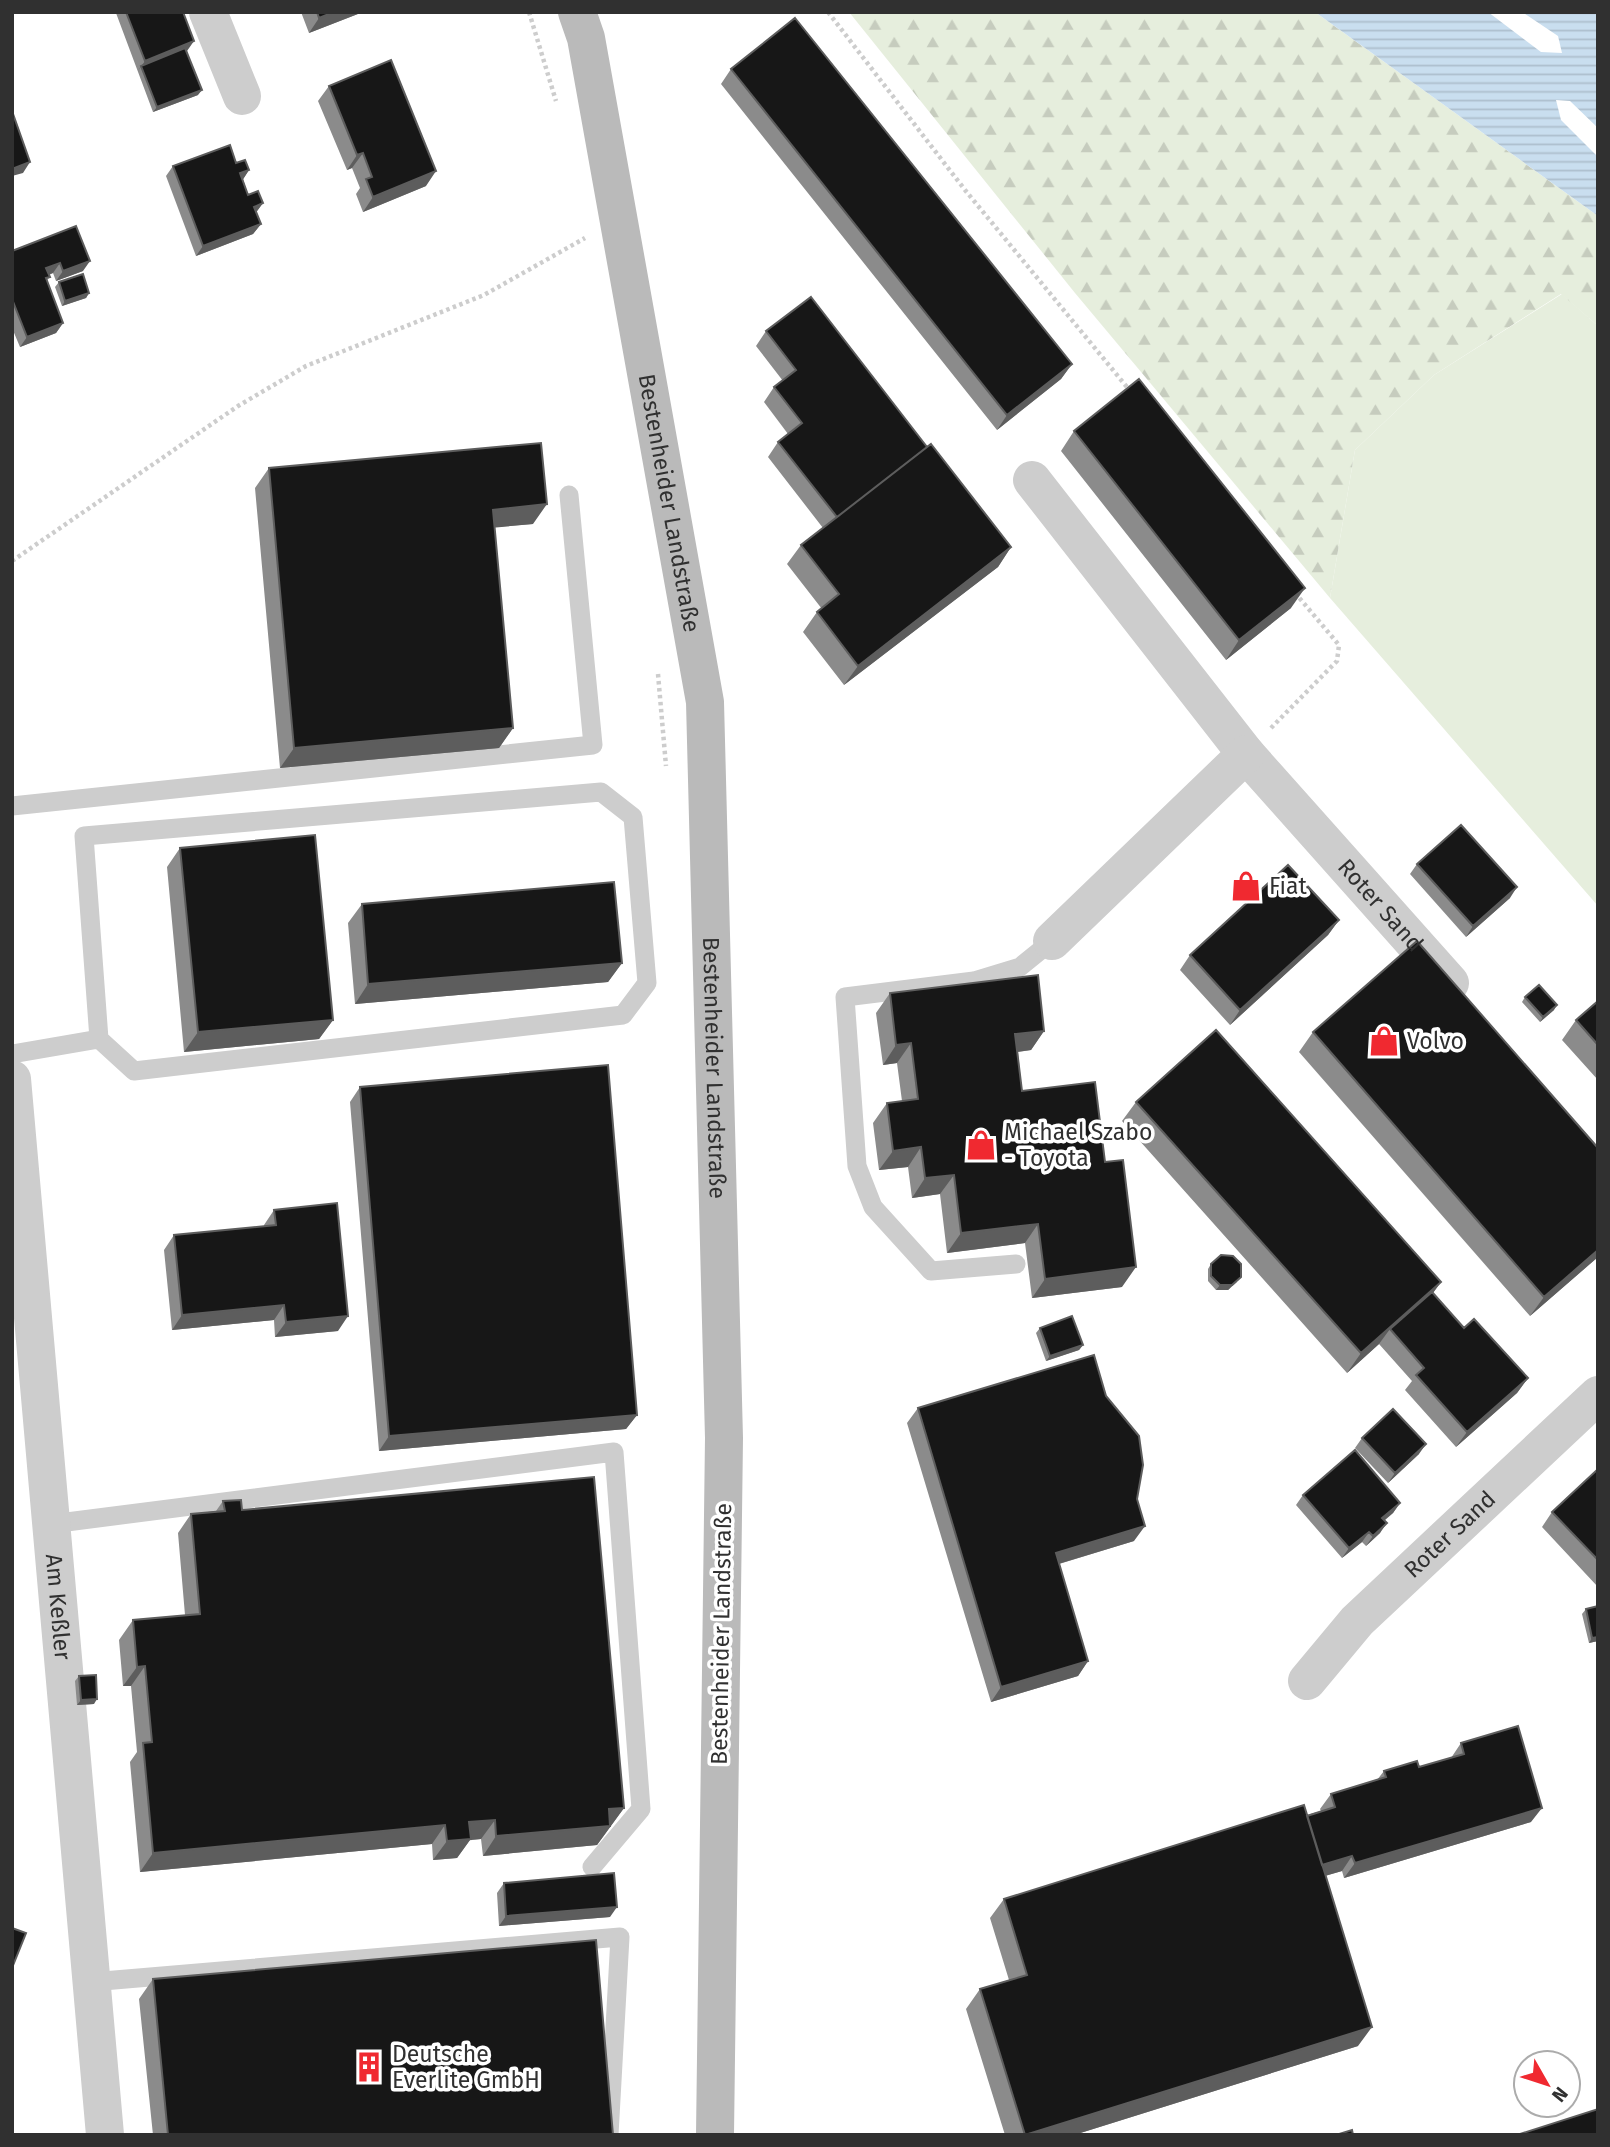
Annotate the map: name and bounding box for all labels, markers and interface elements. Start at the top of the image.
street label: Bestenheider Landstraße [632,372,706,634]
street label: Roter Sand [1332,853,1429,957]
shop icon: Fiat [1229,869,1263,903]
place label: Fiat [1269,872,1307,900]
street label: Bestenheider Landstraße [697,936,732,1199]
shop icon: Volvo [1367,1024,1401,1058]
place label: Volvo [1407,1027,1464,1055]
place label: Michael Szabo - Toyota [1004,1118,1152,1172]
shop icon: Michael Szabo - Toyota [964,1128,998,1162]
street label: Roter Sand [1398,1485,1501,1584]
street label: Bestenheider Landstraße [705,1503,737,1765]
street label: Am Keßler [40,1553,77,1661]
place label: Deutsche Everlite GmbH [392,2040,540,2094]
north arrow [1512,2049,1582,2119]
building icon: Deutsche Everlite GmbH [352,2050,386,2084]
text: N [1547,2082,1573,2107]

